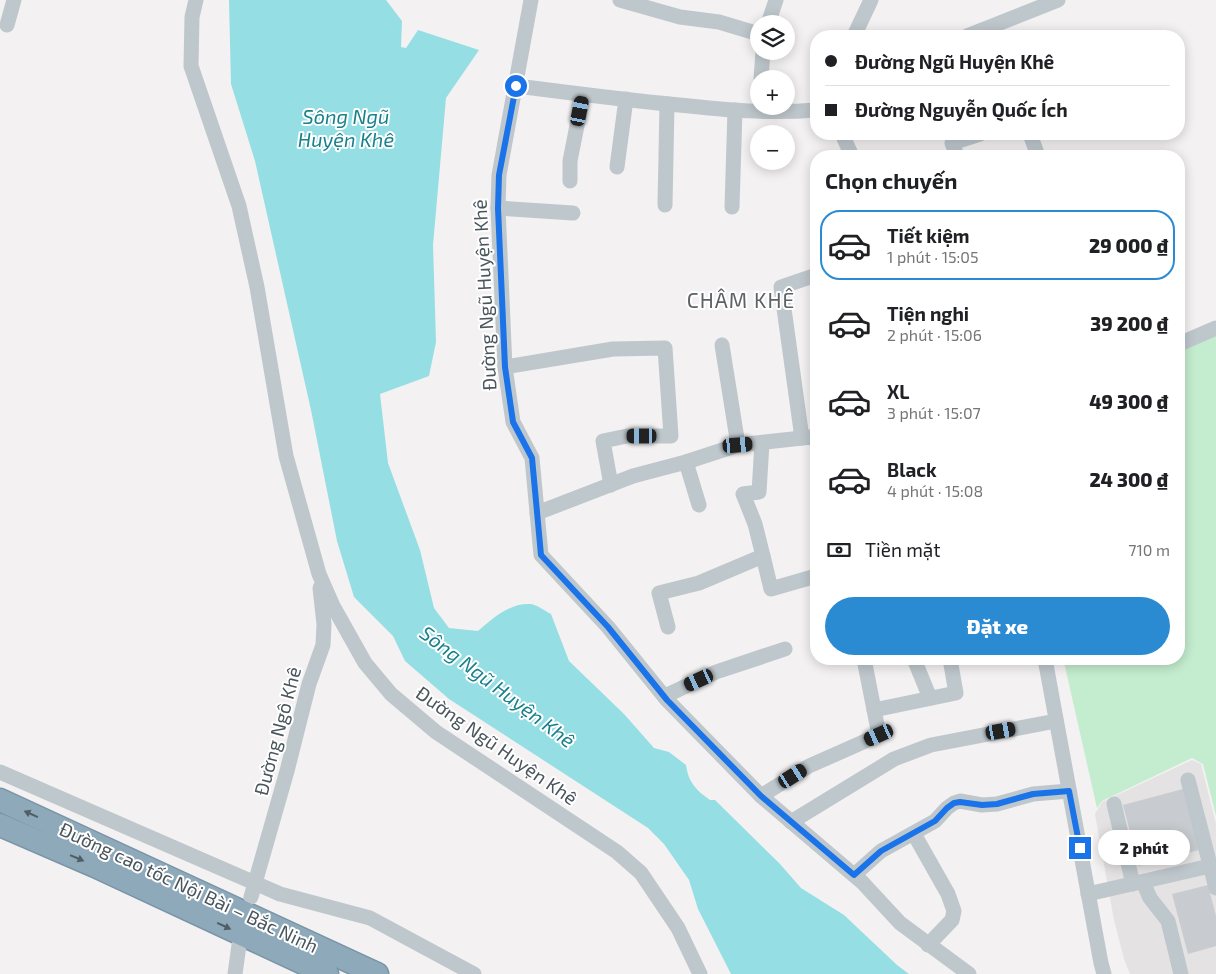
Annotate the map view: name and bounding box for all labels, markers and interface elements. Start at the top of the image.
map controls [750,15,795,170]
button: layers [750,15,795,60]
text: Đường Ngũ Huyện Khê [855,50,1054,73]
button: + [750,70,795,115]
route start [505,75,527,97]
car [569,95,590,127]
text: Đường Nguyễn Quốc Ích [855,98,1068,121]
water label: Sông Ngũ Huyện Khê [298,104,394,152]
button: − [750,125,795,170]
text: Chọn chuyến [825,167,957,193]
street label: Đường Ngũ Huyện Khê [468,199,500,391]
icon: car [827,223,872,268]
text: Tiết kiệm [887,224,970,247]
text: 29 000 ₫ [1089,234,1168,257]
text: 1 phút · 15:05 [887,247,979,266]
district label: CHÂM KHÊ [687,287,795,312]
icon: car [827,301,872,346]
text: Tiện nghi [887,302,969,325]
text: 39 200 ₫ [1090,312,1168,335]
text: 2 phút · 15:06 [887,325,982,344]
icon: car [827,379,872,424]
text: XL [887,380,909,403]
text: 49 300 ₫ [1089,390,1168,413]
text: 3 phút · 15:07 [887,403,981,422]
car [627,429,657,444]
car [722,436,753,454]
icon: car [827,457,872,502]
text: Black [887,458,937,481]
text: 24 300 ₫ [1089,468,1168,491]
text: 4 phút · 15:08 [887,481,983,500]
icon: cash [825,536,853,564]
text: Tiền mặt [865,538,941,561]
text: 710 m [1128,540,1170,559]
button: Đặt xe [825,597,1170,655]
water label: Sông Ngũ Huyện Khê [415,620,580,753]
street label: Đường Ngô Khê [249,664,305,798]
car [682,667,715,693]
street label: Đường Ngũ Huyện Khê [412,681,582,809]
car [984,721,1017,741]
car [862,722,895,748]
car [776,762,809,790]
one-way arrow [24,810,38,818]
street label: Đường cao tốc Nội Bài – Bắc Ninh [56,817,322,957]
callout: 2 phút [1098,830,1190,866]
route end [1069,837,1091,859]
text: 2 phút [1120,838,1168,857]
one-way arrow [70,855,84,863]
one-way arrow [217,922,232,931]

